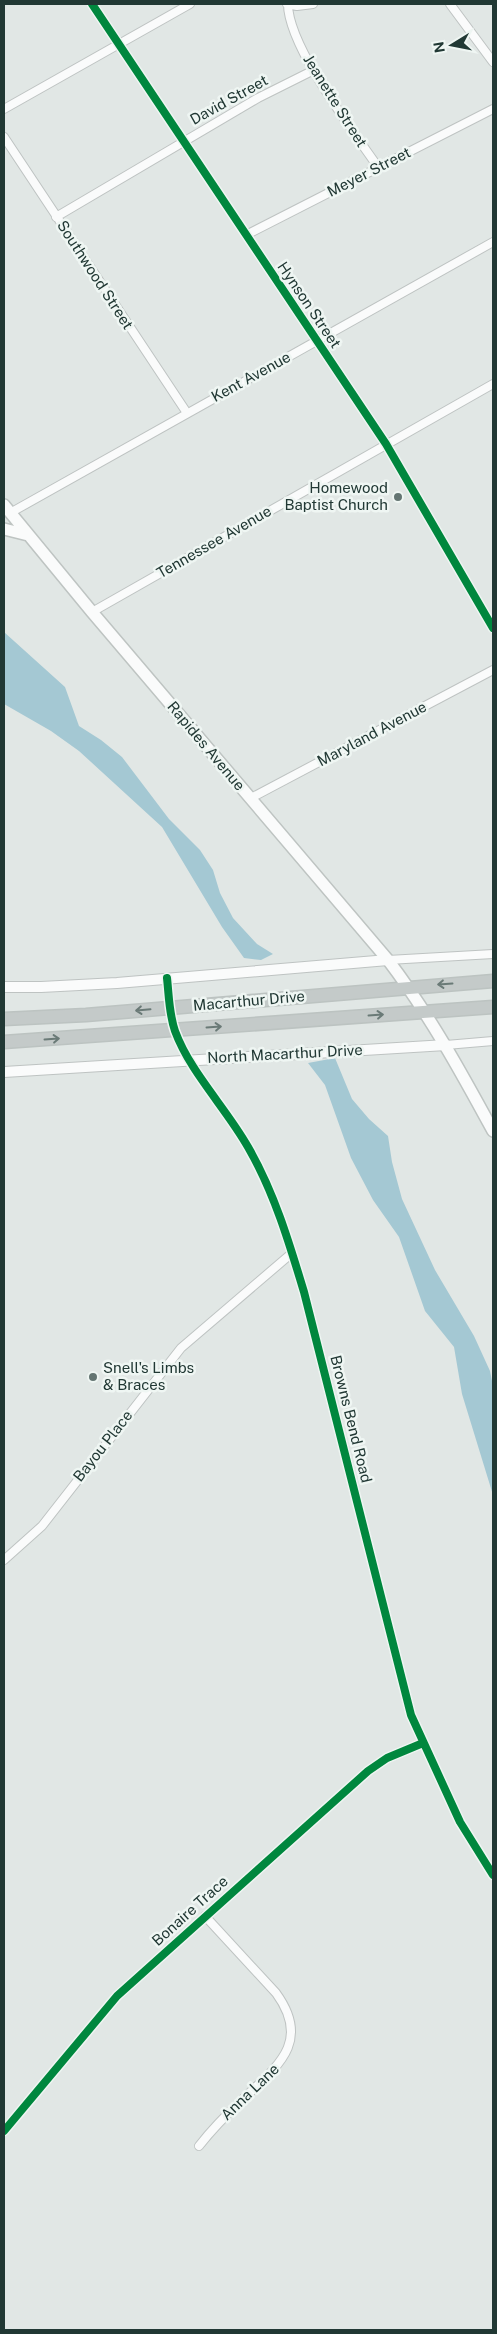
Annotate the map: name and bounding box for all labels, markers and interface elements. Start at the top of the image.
north arrow [427,20,477,70]
text: N [430,40,448,54]
street label: Jeanette Street [300,51,371,150]
street label: David Street [187,71,271,128]
street label: Meyer Street [324,143,413,200]
street label: Southwood Street [54,217,137,332]
street label: Hynson Street [274,258,345,351]
street label: Kent Avenue [208,348,293,405]
place label: Homewood Baptist Church [284,479,388,513]
marker: Homewood Baptist Church [392,491,404,503]
street label: Tennessee Avenue [153,502,274,581]
street label: Rapides Avenue [164,698,249,794]
street label: Maryland Avenue [314,698,429,770]
one-way arrow [437,980,453,989]
street label: Macarthur Drive [192,987,306,1014]
one-way arrow [136,1005,152,1015]
one-way arrow [368,1011,384,1020]
one-way arrow [206,1023,222,1032]
one-way arrow [44,1035,60,1044]
street label: North Macarthur Drive [207,1041,363,1066]
street label: Browns Bend Road [327,1353,376,1485]
place label: Snell's Limbs & Braces [103,1359,194,1393]
marker: Snell's Limbs & Braces [87,1371,99,1383]
street label: Bayou Place [70,1407,136,1485]
street label: Bonaire Trace [148,1872,231,1949]
street label: Anna Lane [217,2060,282,2123]

